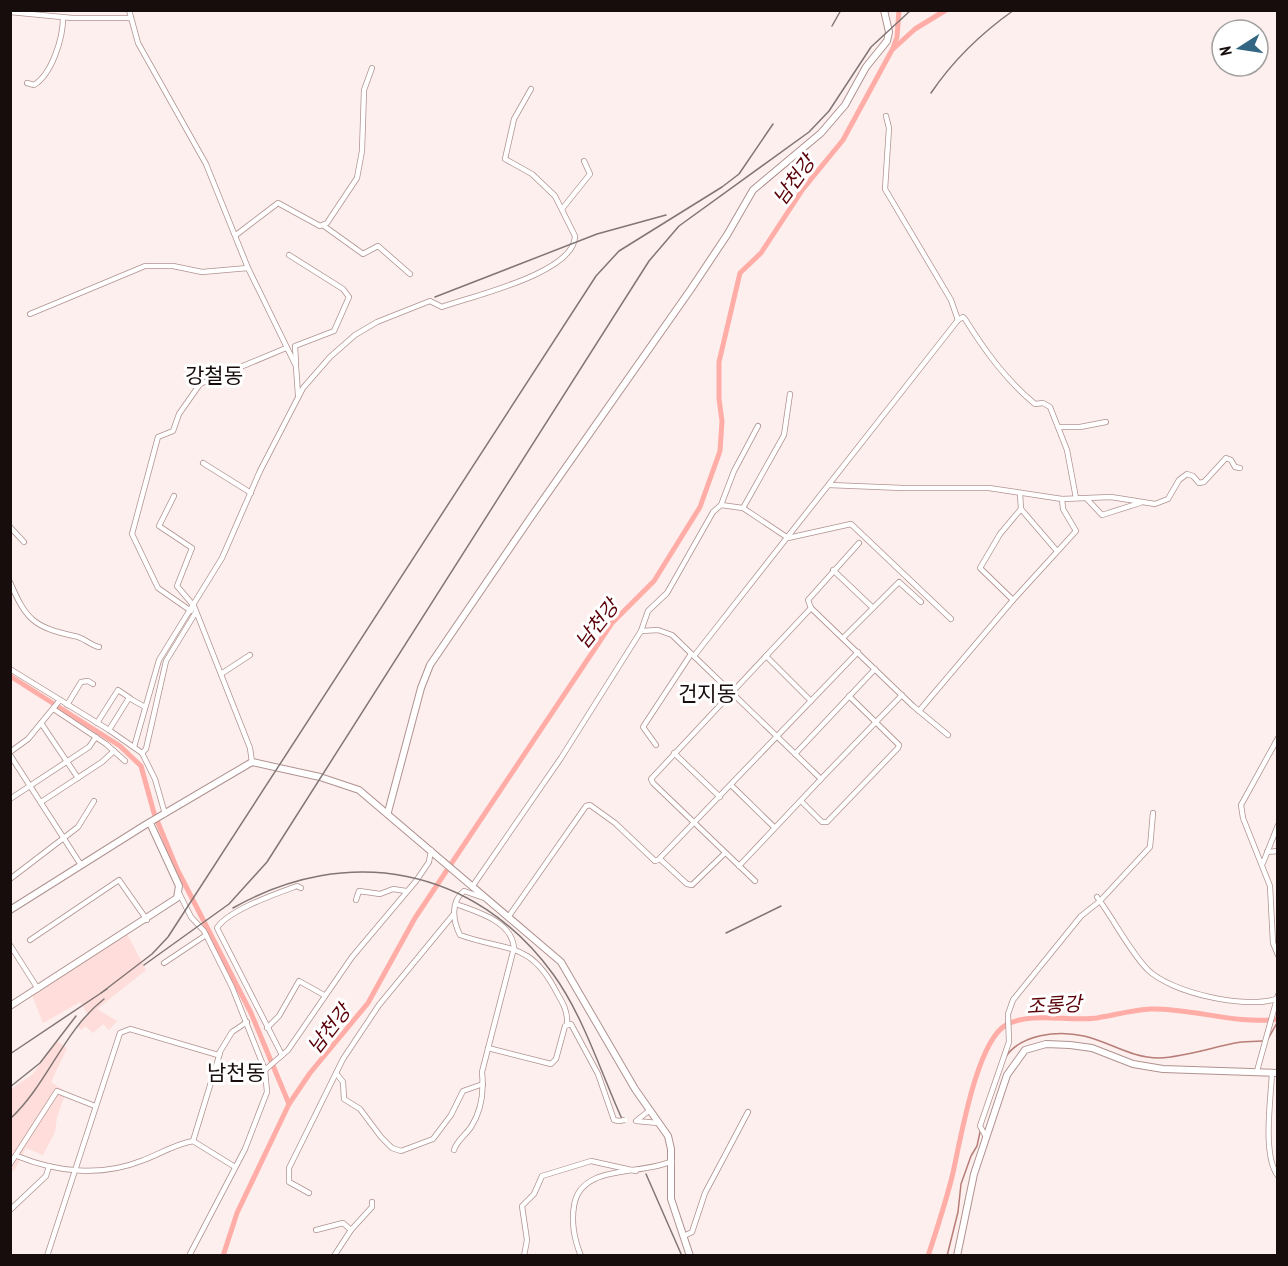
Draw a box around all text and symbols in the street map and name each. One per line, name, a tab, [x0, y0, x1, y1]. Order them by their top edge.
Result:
north arrow	[1210, 18, 1270, 78]
text: N	[1215, 45, 1236, 57]
water label: 남천강	[767, 148, 822, 210]
district label: 강철동	[185, 362, 243, 389]
water label: 남천강	[570, 592, 626, 654]
district label: 건지동	[678, 680, 736, 707]
water label: 조롱강	[1026, 990, 1085, 1019]
water label: 남천강	[302, 997, 358, 1059]
district label: 남천동	[207, 1059, 265, 1086]

